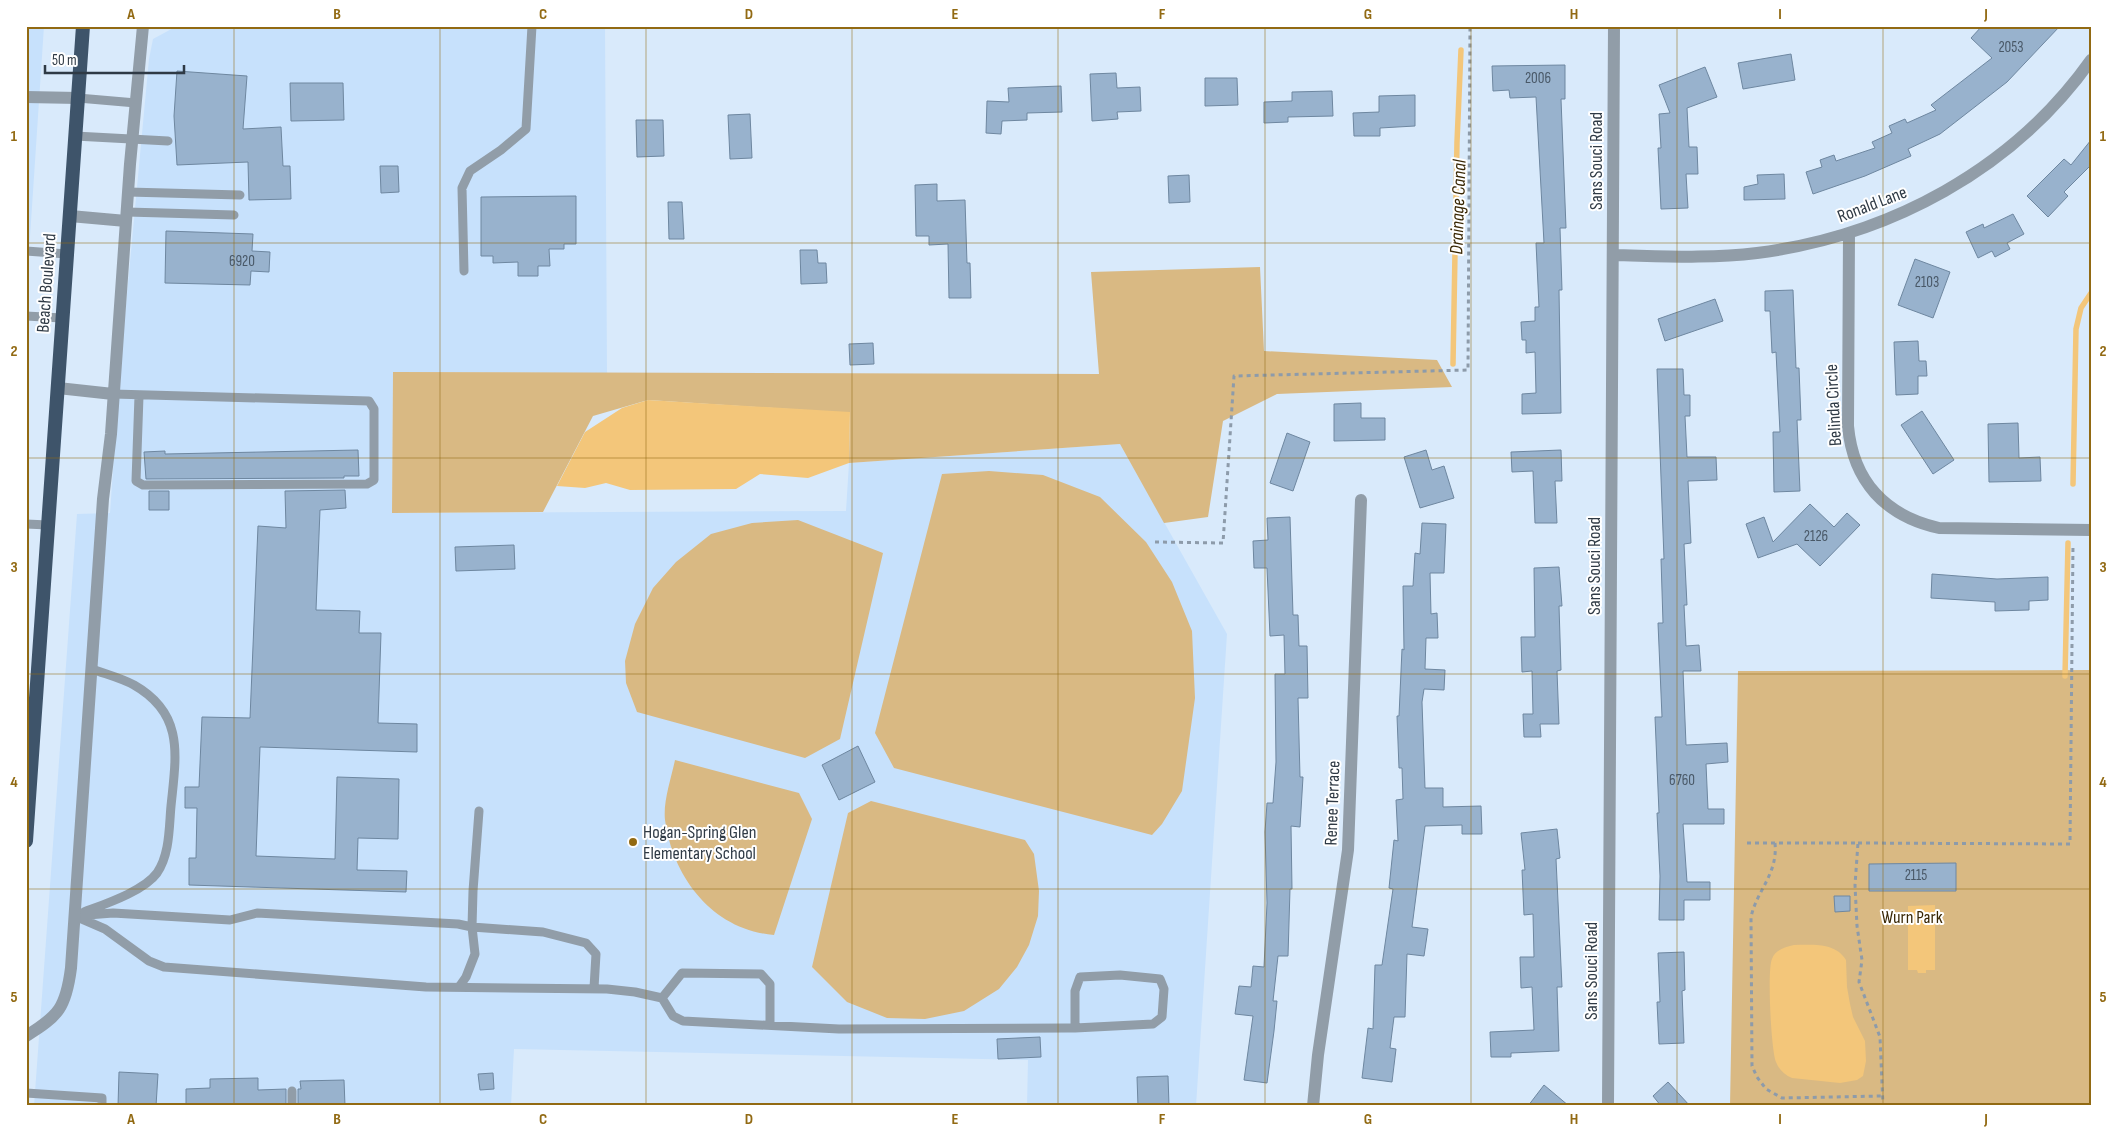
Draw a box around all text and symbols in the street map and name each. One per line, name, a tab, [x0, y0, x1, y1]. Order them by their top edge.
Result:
text: A	[126, 5, 135, 24]
text: B	[333, 5, 341, 24]
text: C	[539, 5, 547, 24]
text: D	[745, 5, 753, 24]
text: E	[952, 5, 959, 24]
text: F	[1159, 5, 1166, 24]
text: G	[1364, 5, 1372, 24]
text: H	[1570, 5, 1578, 24]
text: I	[1778, 5, 1782, 24]
text: J	[1983, 5, 1988, 24]
house number: 2053	[1998, 38, 2024, 57]
scale bar	[45, 42, 184, 74]
text: 50 m	[52, 51, 77, 70]
house number: 2006	[1525, 69, 1551, 88]
street label: Sans Souci Road	[1586, 112, 1607, 210]
text: 1	[11, 127, 18, 146]
text: 1	[2100, 127, 2107, 146]
water label: Drainage Canal	[1445, 159, 1472, 255]
street label: Ronald Lane	[1835, 182, 1910, 227]
street label: Beach Boulevard	[33, 233, 60, 333]
house number: 6920	[229, 252, 255, 271]
house number: 2103	[1915, 273, 1939, 292]
text: 2	[10, 342, 18, 361]
text: 2	[2099, 342, 2107, 361]
street label: Belinda Circle	[1821, 363, 1846, 446]
street label: Sans Souci Road	[1584, 517, 1605, 615]
house number: 2126	[1804, 527, 1828, 546]
text: 3	[10, 558, 18, 577]
text: 3	[2099, 558, 2107, 577]
street label: Renee Terrace	[1321, 760, 1344, 846]
house number: 6760	[1669, 771, 1695, 790]
text: 4	[10, 773, 18, 792]
text: 4	[2099, 773, 2107, 792]
place label: Hogan-Spring Glen Elementary School	[643, 822, 756, 864]
marker: Hogan-Spring Glen Elementary School	[627, 836, 639, 848]
house number: 2115	[1905, 866, 1927, 885]
park label: Wurn Park	[1881, 907, 1943, 928]
street label: Sans Souci Road	[1581, 922, 1602, 1020]
text: 5	[10, 988, 18, 1007]
text: 5	[2099, 988, 2107, 1007]
text: A	[126, 1110, 135, 1129]
text: B	[333, 1110, 341, 1129]
text: C	[539, 1110, 547, 1129]
text: D	[745, 1110, 753, 1129]
text: E	[952, 1110, 959, 1129]
text: F	[1159, 1110, 1166, 1129]
text: G	[1364, 1110, 1372, 1129]
text: H	[1570, 1110, 1578, 1129]
text: I	[1778, 1110, 1782, 1129]
text: J	[1983, 1110, 1988, 1129]

